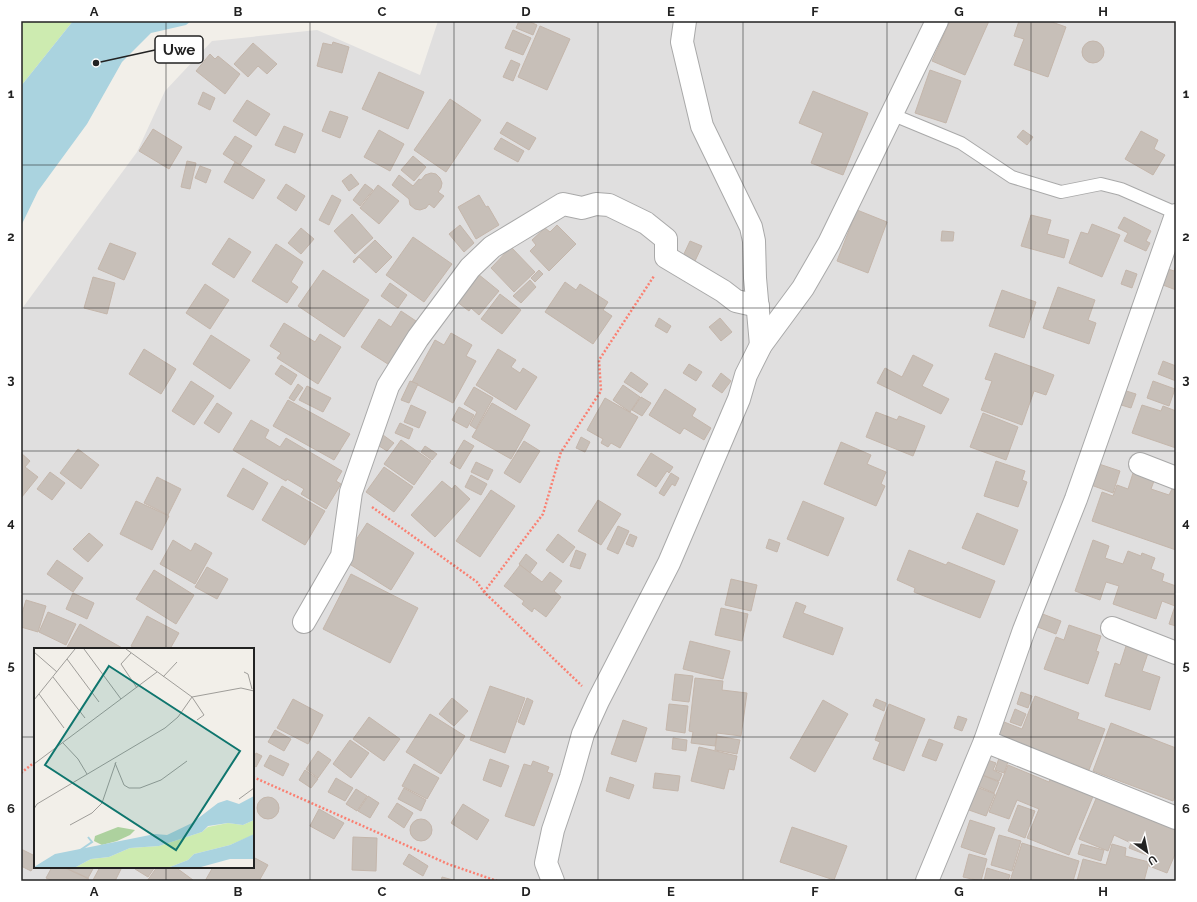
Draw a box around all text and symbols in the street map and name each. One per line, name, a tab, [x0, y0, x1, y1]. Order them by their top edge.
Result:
text: A	[90, 4, 99, 19]
text: B	[234, 4, 243, 19]
text: C	[378, 4, 387, 19]
text: D	[521, 4, 531, 19]
text: E	[667, 4, 675, 19]
text: F	[811, 4, 819, 19]
text: G	[954, 4, 964, 19]
text: H	[1098, 4, 1108, 19]
callout: Uwe	[155, 36, 203, 63]
text: Uwe	[163, 41, 195, 59]
text: 1	[8, 86, 15, 101]
text: 1	[1183, 86, 1190, 101]
text: 2	[7, 229, 15, 244]
text: 2	[1182, 229, 1190, 244]
text: 3	[7, 372, 15, 387]
text: 3	[1182, 372, 1190, 387]
text: 4	[7, 515, 15, 530]
text: 4	[1182, 515, 1190, 530]
inset map	[34, 648, 254, 868]
text: 5	[7, 658, 15, 673]
text: 5	[1182, 658, 1190, 673]
text: 6	[7, 801, 15, 816]
text: 6	[1182, 801, 1190, 816]
north arrow	[1127, 832, 1167, 872]
text: U	[1145, 852, 1159, 868]
text: A	[90, 884, 99, 899]
text: B	[234, 884, 243, 899]
text: C	[378, 884, 387, 899]
text: D	[521, 884, 531, 899]
text: E	[667, 884, 675, 899]
text: F	[811, 884, 819, 899]
text: G	[954, 884, 964, 899]
text: H	[1098, 884, 1108, 899]

